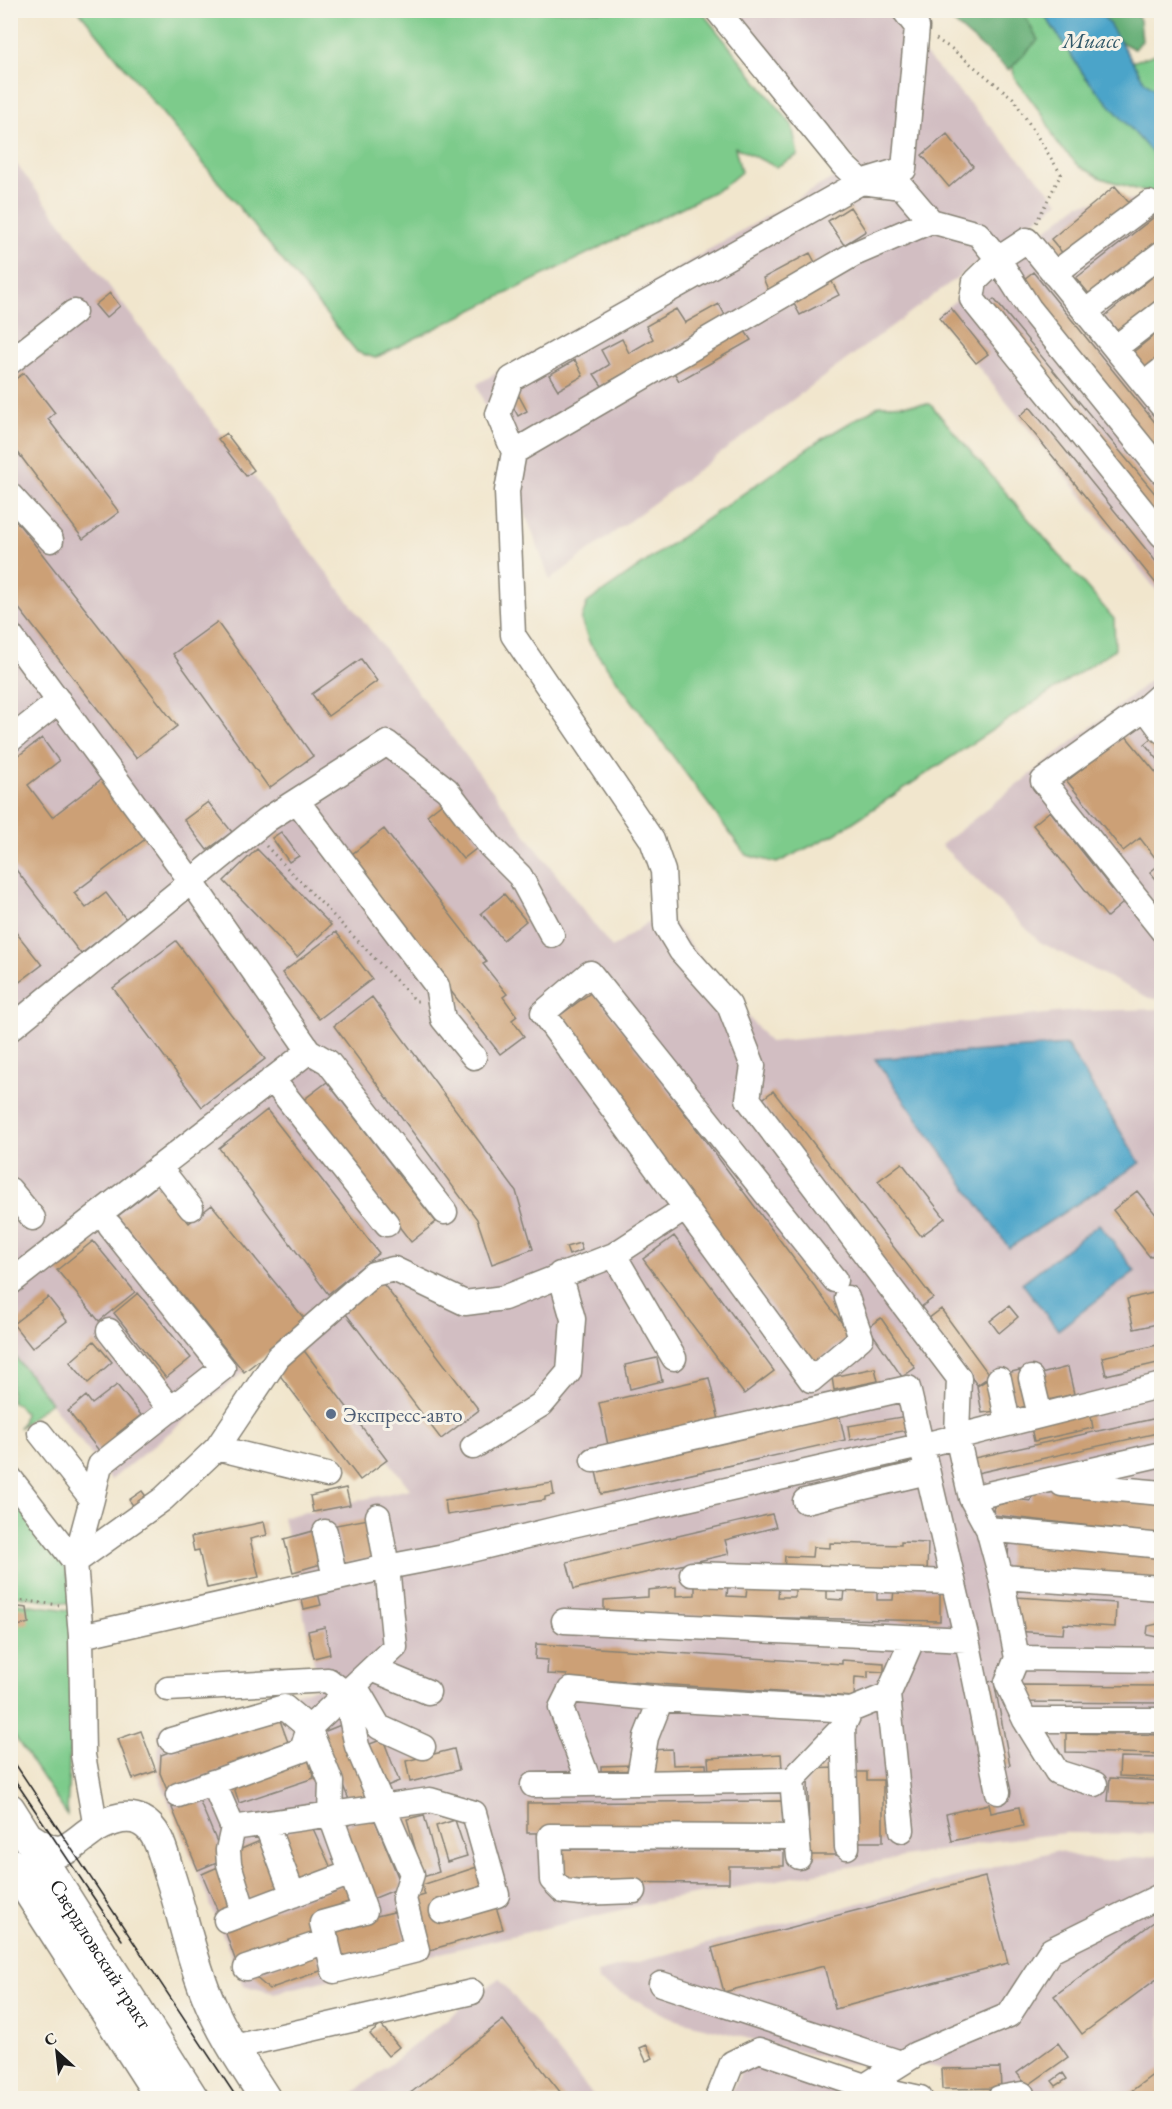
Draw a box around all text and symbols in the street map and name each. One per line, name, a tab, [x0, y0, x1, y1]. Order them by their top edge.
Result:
water label: Миасс	[1060, 26, 1121, 55]
place label: Экспресс-авто	[343, 1401, 463, 1428]
marker: Экспресс-авто	[324, 1407, 338, 1421]
street label: Свердловский тракт	[44, 1873, 159, 2034]
north arrow	[27, 2022, 87, 2082]
text: С	[41, 2027, 60, 2051]

